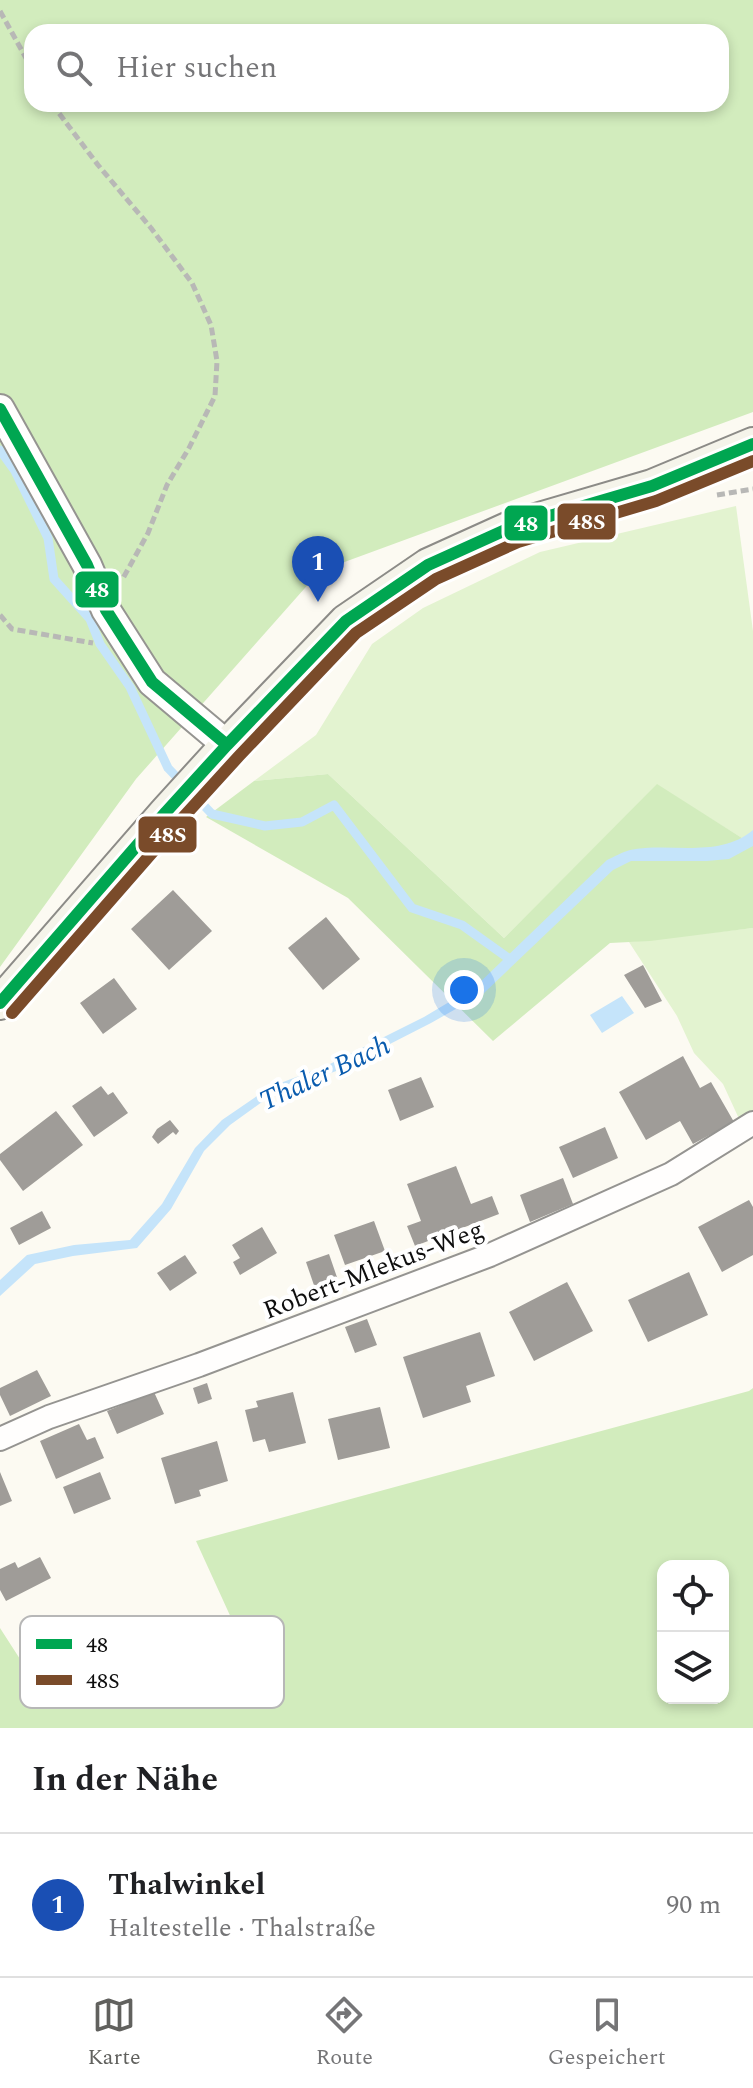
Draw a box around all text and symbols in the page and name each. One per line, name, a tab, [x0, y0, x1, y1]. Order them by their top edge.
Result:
search box	[24, 24, 729, 112]
text: Hier suchen	[116, 45, 277, 91]
icon: search	[52, 46, 96, 90]
line badge: 48S	[556, 502, 617, 541]
line badge: 48	[503, 504, 549, 542]
text: 48S	[568, 506, 606, 539]
text: 48	[514, 508, 538, 541]
pin: 1	[292, 536, 344, 602]
line badge: 48	[74, 570, 120, 609]
text: 48	[85, 574, 109, 607]
line badge: 48S	[137, 815, 198, 854]
text: 48S	[149, 819, 187, 852]
your location	[444, 970, 484, 1010]
water label: Thaler Bach	[252, 1024, 397, 1122]
street label: Robert-Mlekus-Weg	[257, 1209, 489, 1330]
map controls	[657, 1560, 729, 1704]
button: locate	[657, 1560, 729, 1632]
legend	[20, 1616, 284, 1708]
text: 48	[86, 1629, 108, 1662]
button: layers	[657, 1632, 729, 1704]
text: 48S	[86, 1665, 120, 1698]
text: In der Nähe	[32, 1754, 218, 1806]
text: Thalwinkel	[108, 1862, 265, 1908]
text: 1	[51, 1885, 65, 1925]
text: 90 m	[666, 1885, 721, 1925]
text: Haltestelle · Thalstraße	[108, 1908, 376, 1948]
tab: Karte	[87, 1993, 141, 2074]
tab: Route	[316, 1993, 373, 2074]
tab: Gespeichert	[548, 1993, 666, 2074]

